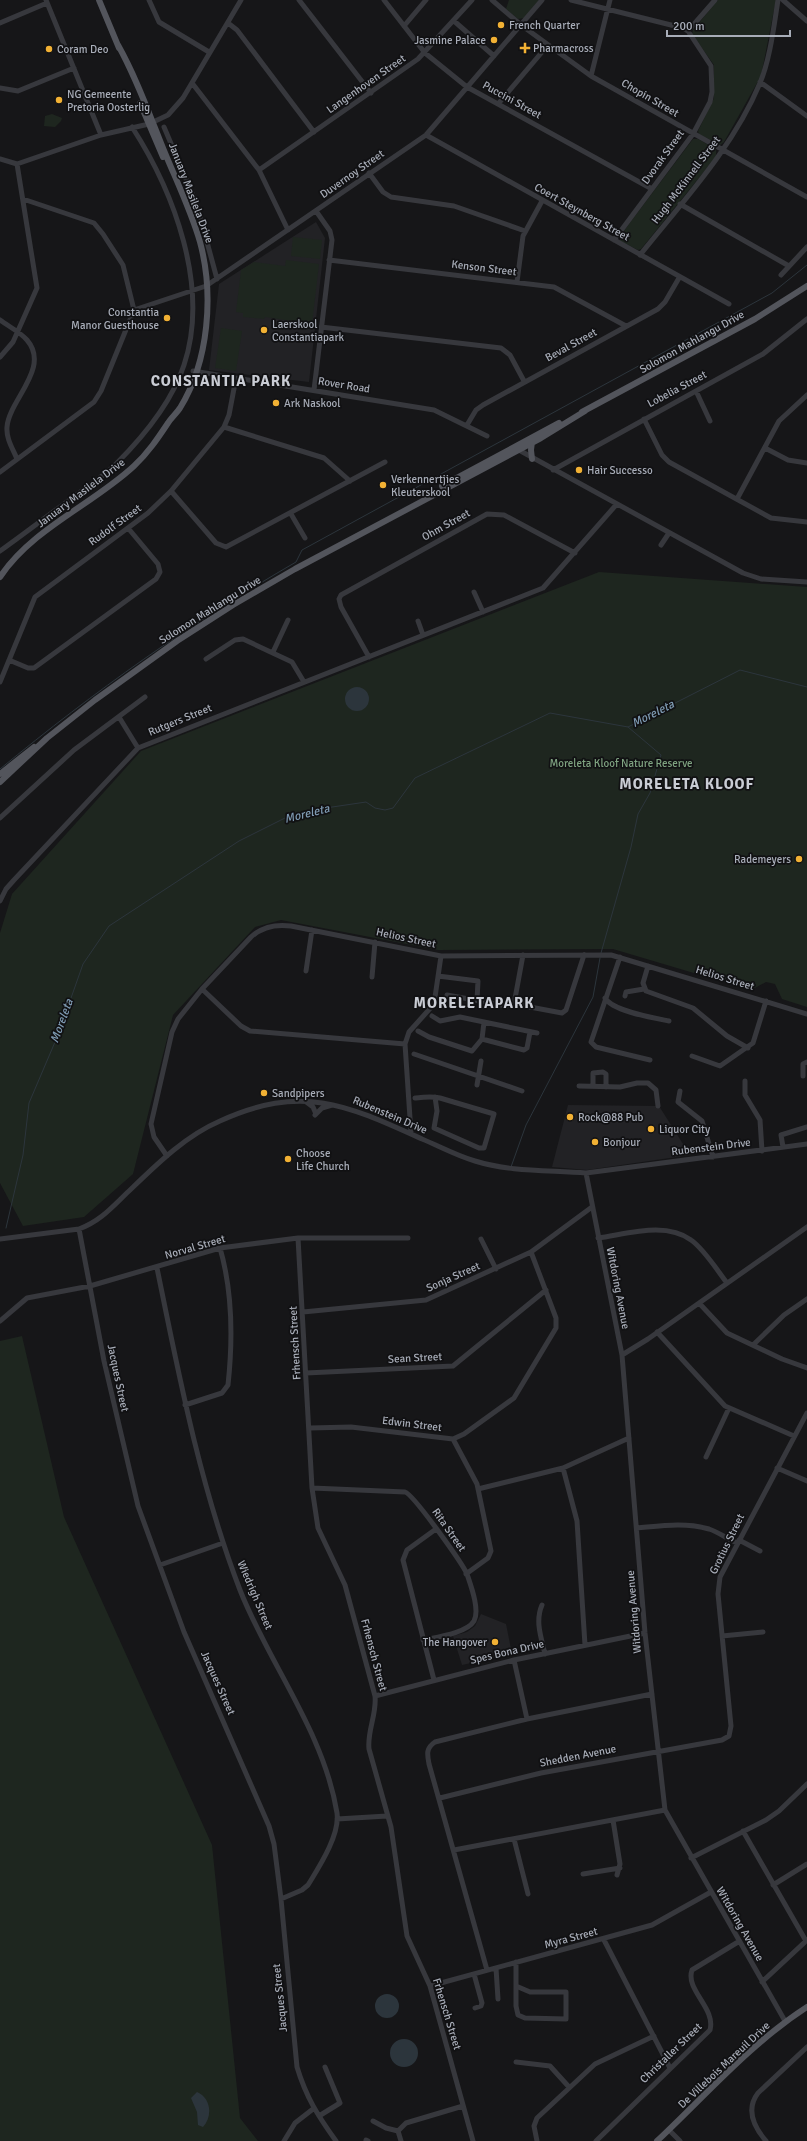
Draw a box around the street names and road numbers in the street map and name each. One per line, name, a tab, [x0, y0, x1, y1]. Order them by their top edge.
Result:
street label: Langenhoven Street	[324, 52, 408, 116]
street label: Chopin Street	[619, 76, 681, 120]
street label: Puccini Street	[480, 78, 544, 122]
street label: Dvorak Street	[639, 127, 687, 187]
street label: Hugh McKinnell Street	[649, 134, 723, 226]
street label: January Masilela Drive	[166, 141, 216, 245]
street label: Duvernoy Street	[317, 147, 387, 201]
street label: Coert Steynberg Street	[532, 180, 632, 244]
street label: Kenson Street	[451, 258, 517, 278]
street label: Solomon Mahlangu Drive	[637, 308, 747, 376]
street label: Beval Street	[543, 325, 599, 364]
street label: Lobelia Street	[645, 368, 709, 410]
street label: Rover Road	[317, 374, 371, 396]
street label: January Masilela Drive	[35, 456, 127, 530]
street label: Rudolf Street	[86, 501, 144, 548]
street label: Ohm Street	[420, 506, 472, 544]
street label: Solomon Mahlangu Drive	[157, 573, 263, 647]
street label: Rutgers Street	[146, 701, 214, 739]
street label: Helios Street	[375, 925, 437, 951]
street label: Helios Street	[694, 963, 756, 993]
street label: Rubenstein Drive	[351, 1093, 429, 1137]
street label: Rubenstein Drive	[671, 1136, 751, 1158]
street label: Norval Street	[163, 1232, 227, 1262]
street label: Witdoring Avenue	[604, 1246, 632, 1330]
street label: Sonja Street	[424, 1259, 482, 1295]
street label: Frhensch Street	[287, 1306, 303, 1380]
street label: Jacques Street	[105, 1343, 132, 1413]
street label: Sean Street	[388, 1350, 443, 1366]
street label: Edwin Street	[381, 1414, 443, 1434]
street label: Rita Street	[429, 1506, 469, 1554]
street label: Grotius Street	[707, 1512, 747, 1576]
street label: Wiedrigh Street	[235, 1559, 275, 1632]
street label: Witdoring Avenue	[624, 1570, 644, 1654]
street label: Frhensch Street	[358, 1618, 390, 1693]
street label: Spes Bona Drive	[469, 1637, 545, 1667]
street label: Jacques Street	[198, 1649, 238, 1717]
street label: Shedden Avenue	[539, 1742, 617, 1770]
street label: Witdoring Avenue	[713, 1885, 767, 1963]
street label: Myra Street	[543, 1925, 599, 1951]
street label: Jacques Street	[270, 1963, 290, 2033]
street label: Frhensch Street	[430, 1977, 464, 2051]
street label: De Villebois Mareuil Drive	[675, 2019, 773, 2111]
street label: Christaller Street	[637, 2020, 705, 2086]

